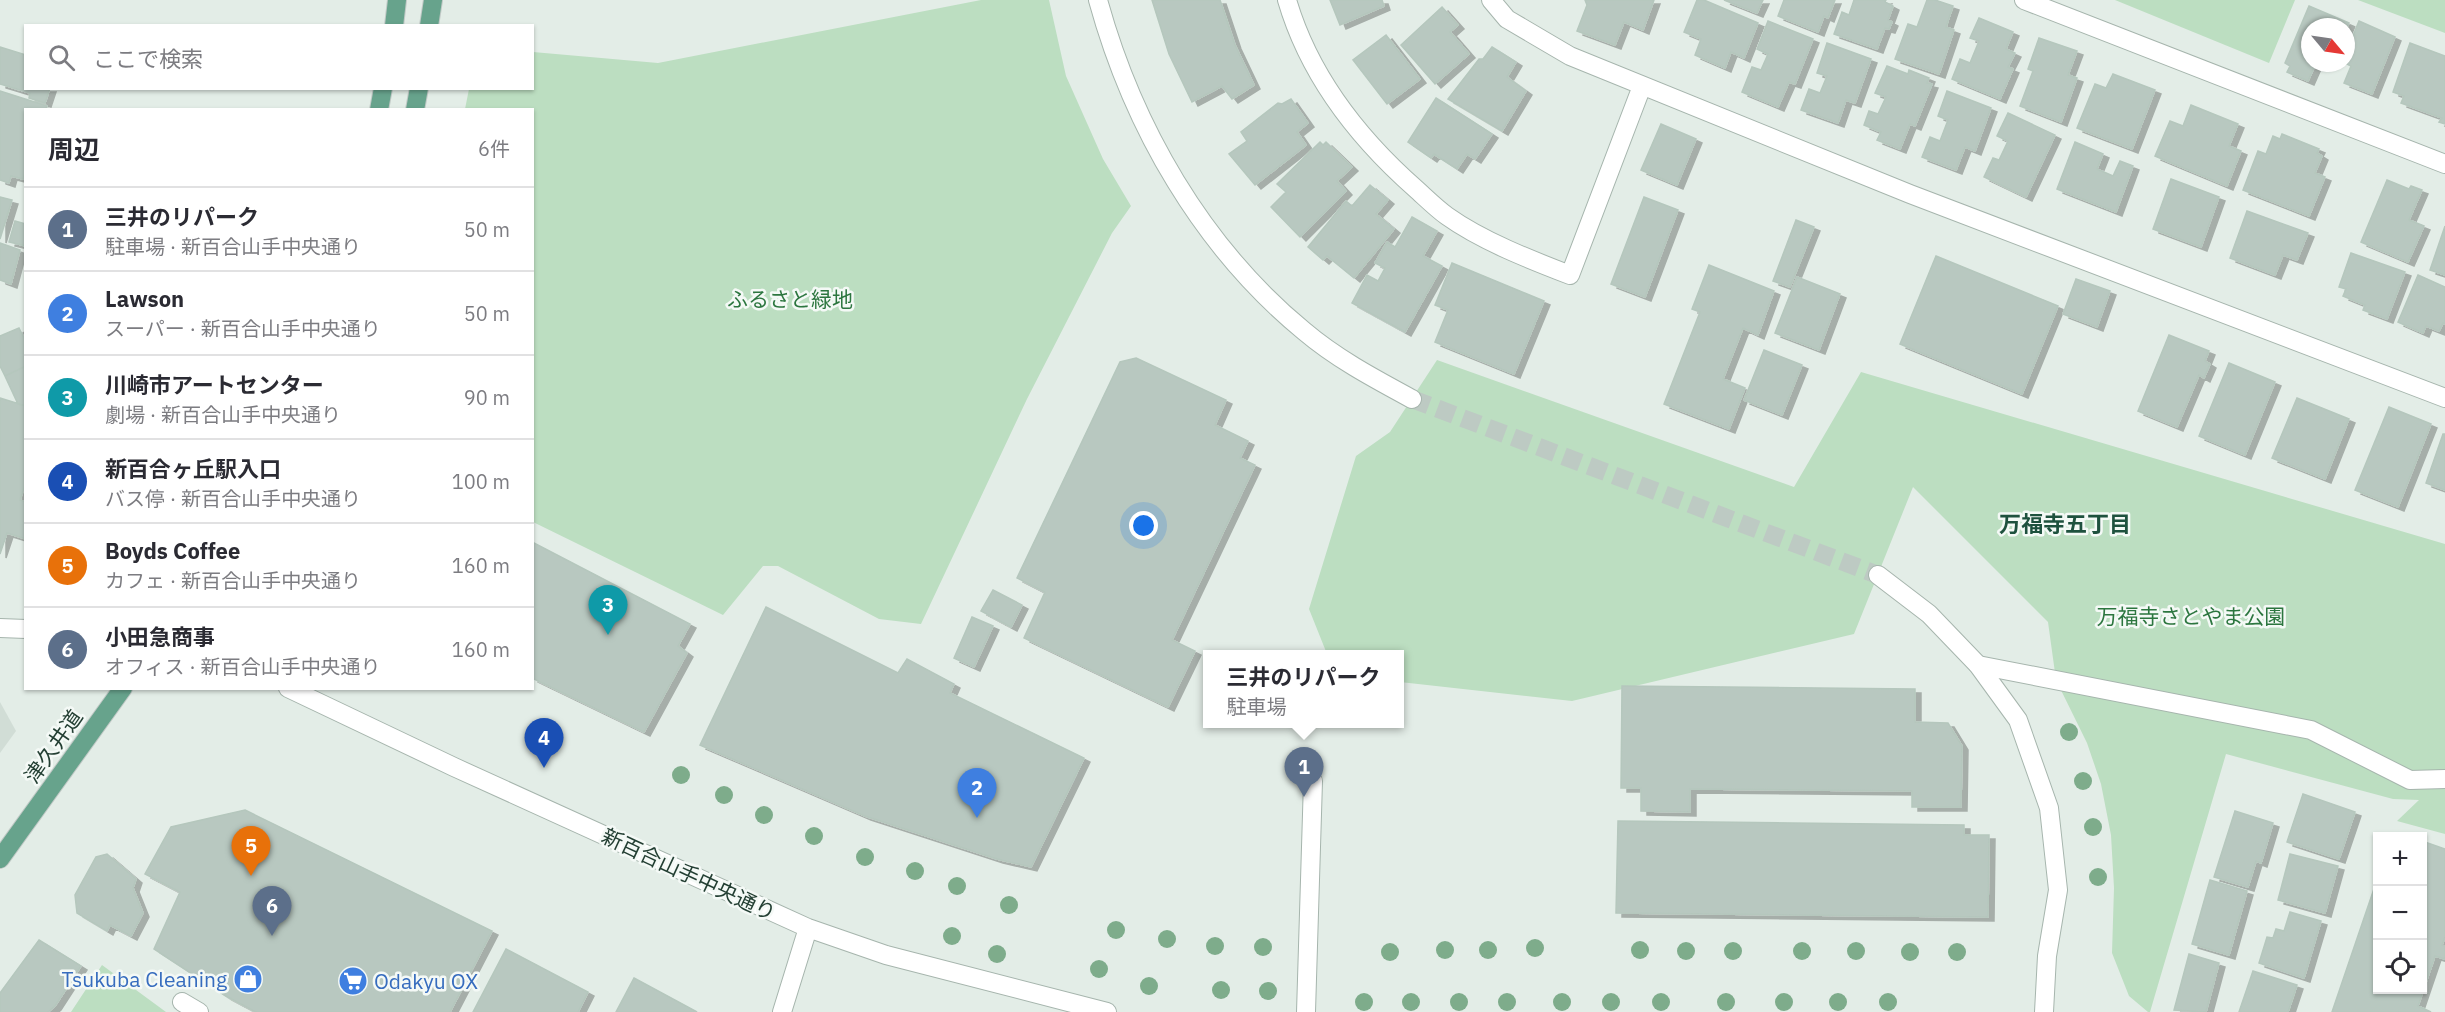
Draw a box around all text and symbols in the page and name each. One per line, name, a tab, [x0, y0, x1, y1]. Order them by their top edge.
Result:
north arrow	[2301, 18, 2355, 72]
search box	[24, 24, 534, 90]
icon: search	[45, 41, 78, 74]
text: ここで検索	[93, 44, 203, 73]
text: 周辺	[48, 132, 100, 166]
text: 6件	[478, 135, 510, 162]
text: 三井のリパーク	[105, 202, 259, 231]
text: 1	[62, 216, 74, 243]
text: 50 m	[464, 216, 510, 243]
text: 駐車場 · 新百合山手中央通り	[105, 233, 361, 260]
text: Lawson	[105, 284, 184, 313]
park label: ふるさと緑地	[727, 285, 853, 313]
text: 2	[62, 300, 74, 327]
text: 50 m	[464, 300, 510, 327]
text: スーパー · 新百合山手中央通り	[105, 315, 381, 342]
text: 川崎市アートセンター	[105, 370, 324, 399]
text: 3	[62, 384, 74, 411]
text: 90 m	[464, 384, 510, 411]
text: 劇場 · 新百合山手中央通り	[105, 401, 341, 428]
text: 新百合ヶ丘駅入口	[105, 454, 281, 483]
text: 4	[62, 468, 74, 495]
text: 100 m	[452, 468, 510, 495]
text: バス停 · 新百合山手中央通り	[105, 485, 361, 512]
district label: 万福寺五丁目	[1999, 509, 2131, 538]
your location	[1129, 511, 1158, 540]
text: Boyds Coffee	[105, 536, 240, 565]
text: 5	[62, 552, 74, 579]
text: 160 m	[452, 552, 510, 579]
text: カフェ · 新百合山手中央通り	[105, 567, 361, 594]
pin: 3	[588, 586, 628, 635]
park label: 万福寺さとやま公園	[2097, 602, 2286, 630]
text: 小田急商事	[105, 622, 215, 651]
text: 6	[62, 636, 74, 663]
text: 160 m	[452, 636, 510, 663]
popup	[1203, 650, 1404, 728]
text: オフィス · 新百合山手中央通り	[105, 653, 381, 680]
text: 三井のリパーク	[1226, 662, 1381, 691]
text: 駐車場	[1226, 693, 1286, 720]
street label: 津久井道	[17, 704, 89, 788]
pin: 4	[524, 718, 564, 768]
pin: 1	[1284, 748, 1324, 797]
pin: 2	[958, 768, 996, 818]
street label: 新百合山手中央通り	[597, 821, 781, 927]
pin: 5	[232, 826, 270, 876]
map controls	[2373, 832, 2427, 994]
button: +	[2373, 832, 2427, 886]
pin: 6	[252, 886, 292, 936]
button: −	[2373, 886, 2427, 940]
button: locate	[2373, 940, 2427, 994]
shop icon: Tsukuba Cleaning	[232, 963, 264, 995]
place label: Tsukuba Cleaning	[61, 965, 227, 993]
supermarket icon: Odakyu OX	[337, 965, 369, 997]
place label: Odakyu OX	[374, 967, 478, 995]

